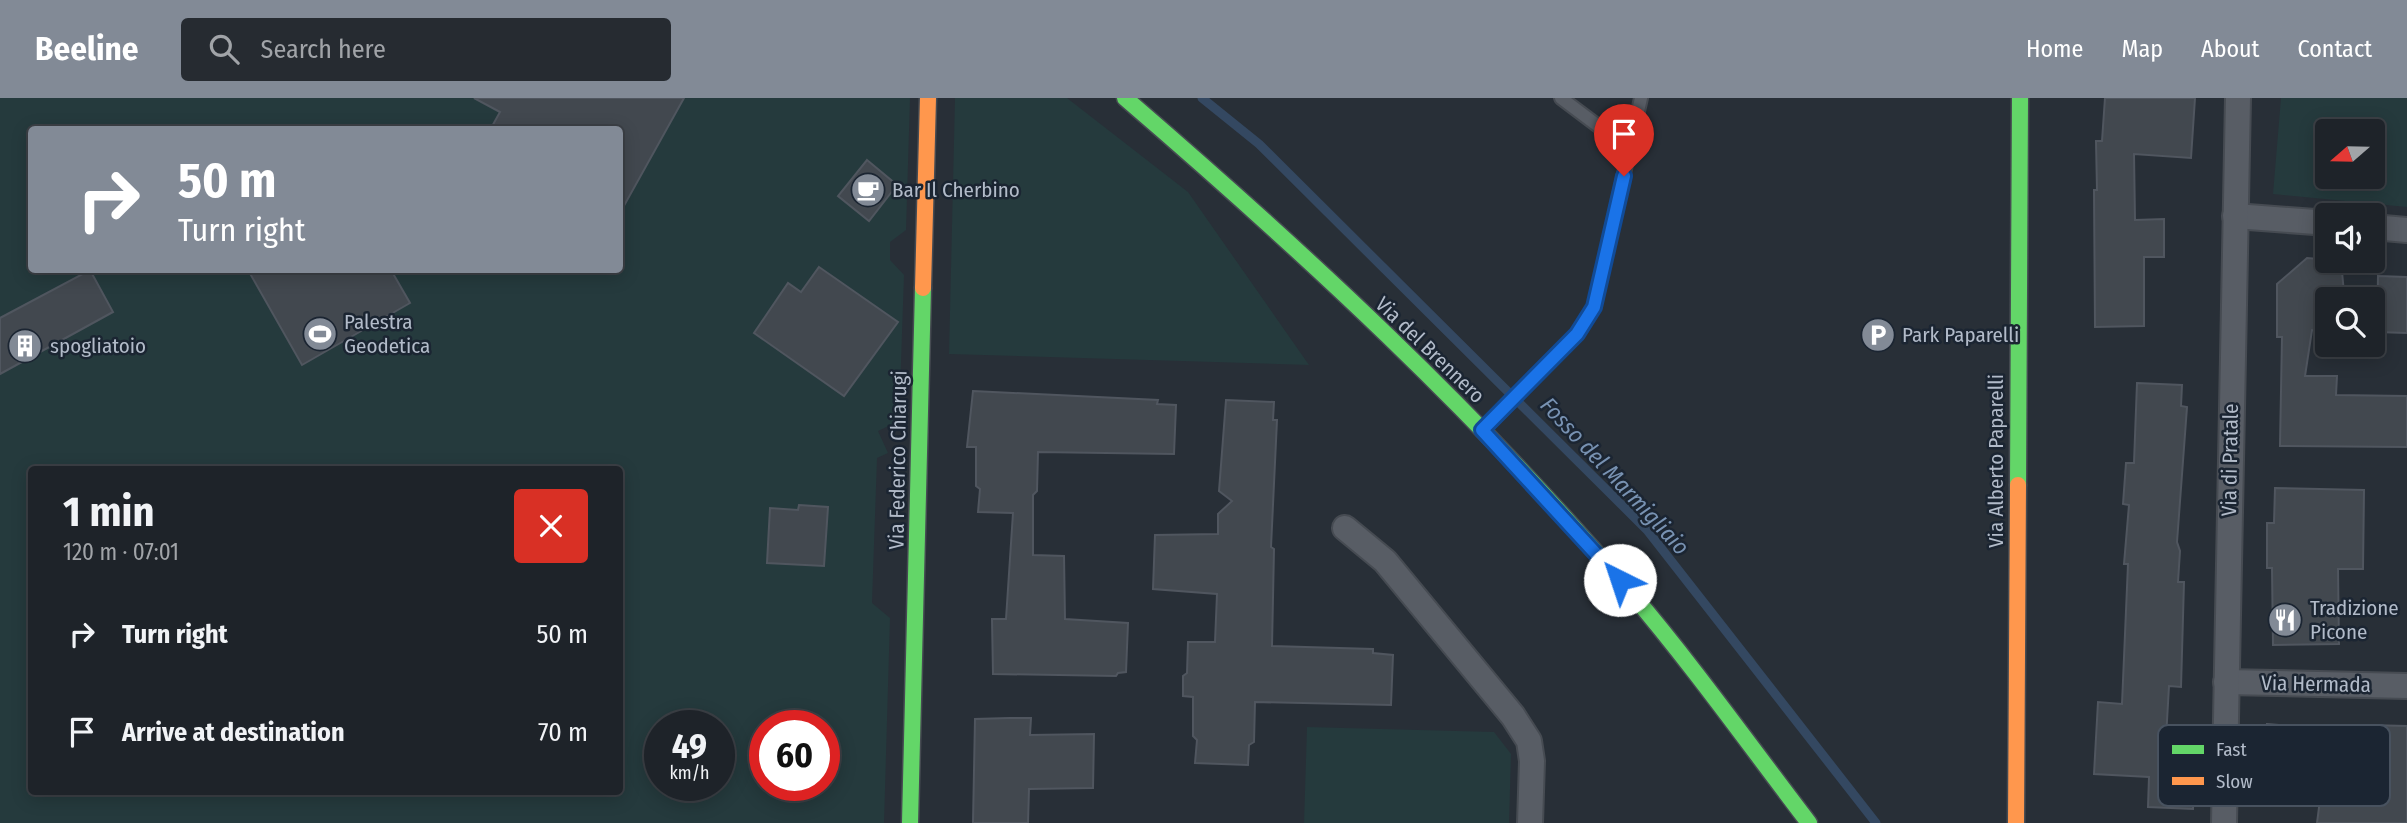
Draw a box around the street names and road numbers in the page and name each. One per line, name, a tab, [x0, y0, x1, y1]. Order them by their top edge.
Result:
street label: Via del Brennero	[1370, 291, 1490, 409]
street label: Via Federico Chiarugi	[883, 370, 913, 550]
street label: Via Alberto Paparelli	[1983, 374, 2009, 548]
street label: Via di Pratale	[2216, 403, 2244, 517]
street label: Via Hermada	[2261, 670, 2371, 698]

